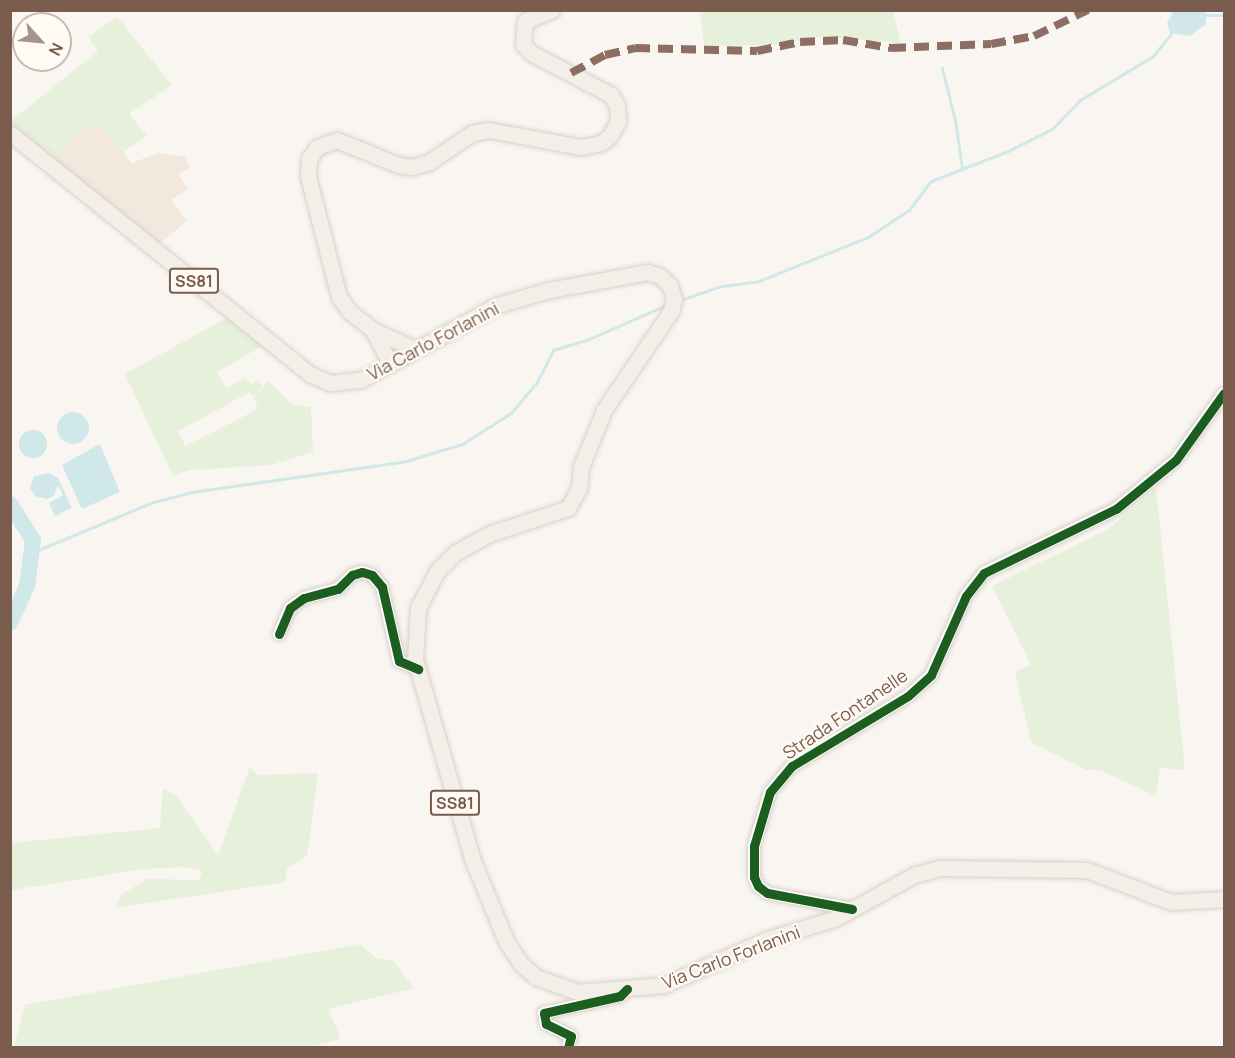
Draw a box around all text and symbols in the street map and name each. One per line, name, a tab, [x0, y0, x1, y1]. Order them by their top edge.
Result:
north arrow	[12, 12, 72, 72]
text: N	[44, 39, 69, 59]
road number: SS81	[168, 268, 220, 294]
street label: Via Carlo Forlanini	[363, 297, 503, 385]
street label: Strada Fontanelle	[778, 664, 912, 764]
road number: SS81	[430, 790, 480, 816]
street label: Via Carlo Forlanini	[659, 921, 803, 993]

